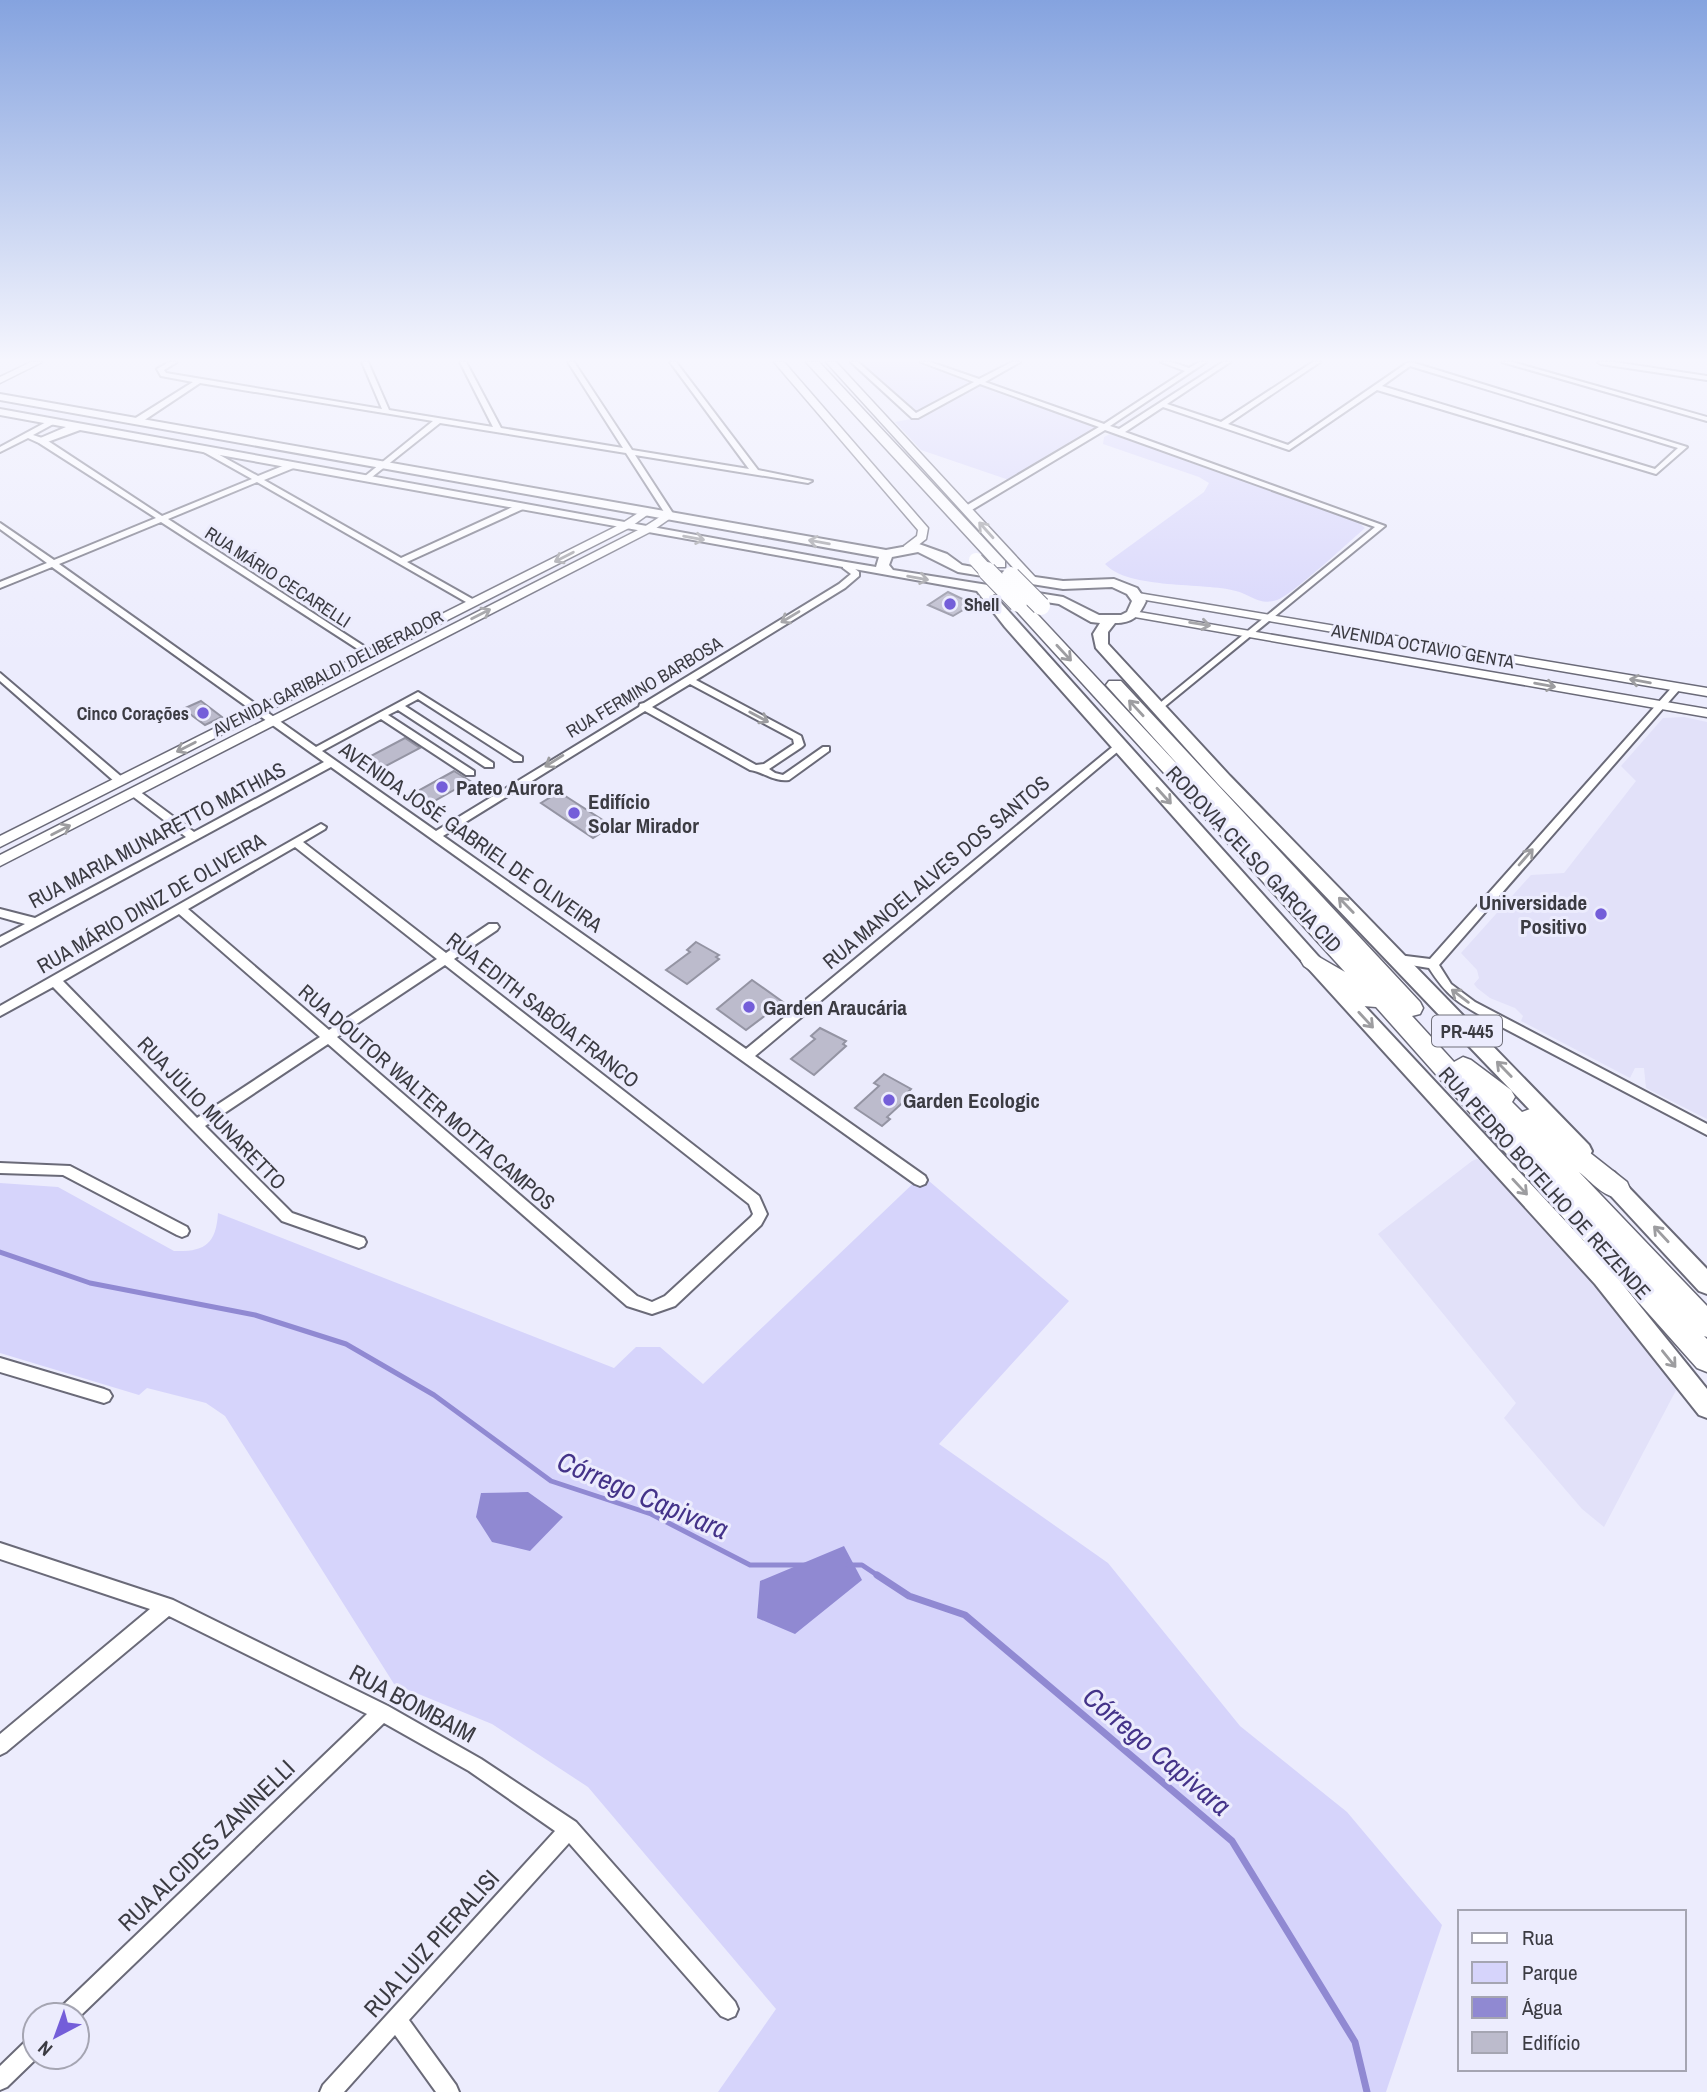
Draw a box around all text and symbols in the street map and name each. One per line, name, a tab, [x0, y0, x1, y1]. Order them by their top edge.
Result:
street label: RUA MÁRIO CECARELLI	[200, 521, 356, 633]
one-way arrow	[978, 521, 994, 539]
one-way arrow	[682, 532, 705, 545]
one-way arrow	[808, 535, 831, 548]
one-way arrow	[554, 550, 575, 564]
one-way arrow	[906, 572, 929, 585]
place label: Shell	[964, 592, 999, 617]
marker: Shell	[942, 596, 958, 612]
street label: AVENIDA GARIBALDI DELIBERADOR	[208, 604, 448, 743]
one-way arrow	[470, 607, 491, 621]
one-way arrow	[780, 610, 800, 624]
street label: AVENIDA OCTAVIO GENTA	[1329, 617, 1516, 674]
one-way arrow	[1188, 618, 1211, 631]
street label: RUA FERMINO BARBOSA	[561, 630, 727, 744]
one-way arrow	[1056, 644, 1072, 662]
one-way arrow	[1629, 674, 1652, 687]
one-way arrow	[1533, 679, 1556, 692]
one-way arrow	[1128, 699, 1144, 717]
place label: Cinco Corações	[77, 701, 189, 726]
marker: Cinco Corações	[195, 705, 211, 721]
one-way arrow	[749, 710, 769, 724]
street label: AVENIDA JOSÉ GABRIEL DE OLIVEIRA	[333, 734, 609, 939]
one-way arrow	[176, 740, 197, 754]
street label: RUA MARIA MUNARETTO MATHIAS	[23, 755, 291, 915]
one-way arrow	[544, 755, 564, 769]
street label: RODOVIA CELSO GARCIA CID	[1160, 759, 1348, 959]
street label: RUA MANOEL ALVES DOS SANTOS	[816, 768, 1056, 976]
place label: Pateo Aurora	[456, 773, 564, 802]
marker: Pateo Aurora	[434, 779, 450, 795]
place label: Edifício Solar Mirador	[588, 787, 699, 840]
one-way arrow	[1156, 787, 1172, 805]
marker: Edifício Solar Mirador	[566, 805, 582, 821]
one-way arrow	[50, 823, 71, 837]
street label: RUA MÁRIO DINIZ DE OLIVEIRA	[31, 825, 271, 980]
one-way arrow	[1518, 849, 1534, 867]
place label: Universidade Positivo	[1479, 888, 1587, 941]
one-way arrow	[1338, 897, 1355, 914]
marker: Universidade Positivo	[1593, 906, 1609, 922]
street label: RUA EDITH SABÓIA FRANCO	[441, 926, 645, 1094]
street label: RUA DOUTOR WALTER MOTTA CAMPOS	[292, 977, 562, 1217]
one-way arrow	[1451, 989, 1469, 1004]
place label: Garden Araucária	[763, 993, 907, 1022]
marker: Garden Araucária	[741, 999, 757, 1015]
one-way arrow	[1358, 1011, 1375, 1028]
road number: PR-445	[1432, 1015, 1502, 1046]
street label: RUA JÚLIO MUNARETTO	[131, 1030, 293, 1196]
street label: RUA PEDRO BOTELHO DE REZENDE	[1432, 1060, 1658, 1306]
one-way arrow	[1495, 1061, 1512, 1078]
place label: Garden Ecologic	[903, 1086, 1040, 1115]
marker: Garden Ecologic	[881, 1092, 897, 1108]
one-way arrow	[1512, 1178, 1529, 1195]
one-way arrow	[1653, 1225, 1669, 1243]
one-way arrow	[1661, 1350, 1676, 1368]
water label: Córrego Capivara	[552, 1442, 734, 1548]
street label: RUA BOMBAIM	[344, 1656, 482, 1750]
water label: Córrego Capivara	[1075, 1678, 1239, 1824]
street label: RUA ALCIDES ZANINELLI	[111, 1752, 301, 1938]
street label: RUA LUIZ PIERALISI	[356, 1862, 506, 2024]
legend	[1458, 1910, 1686, 2071]
text: Rua	[1522, 1923, 1554, 1952]
text: Parque	[1522, 1958, 1578, 1987]
text: Água	[1521, 1993, 1563, 2022]
north arrow	[21, 2001, 91, 2071]
text: Edifício	[1522, 2028, 1580, 2057]
text: N	[32, 2035, 58, 2062]

